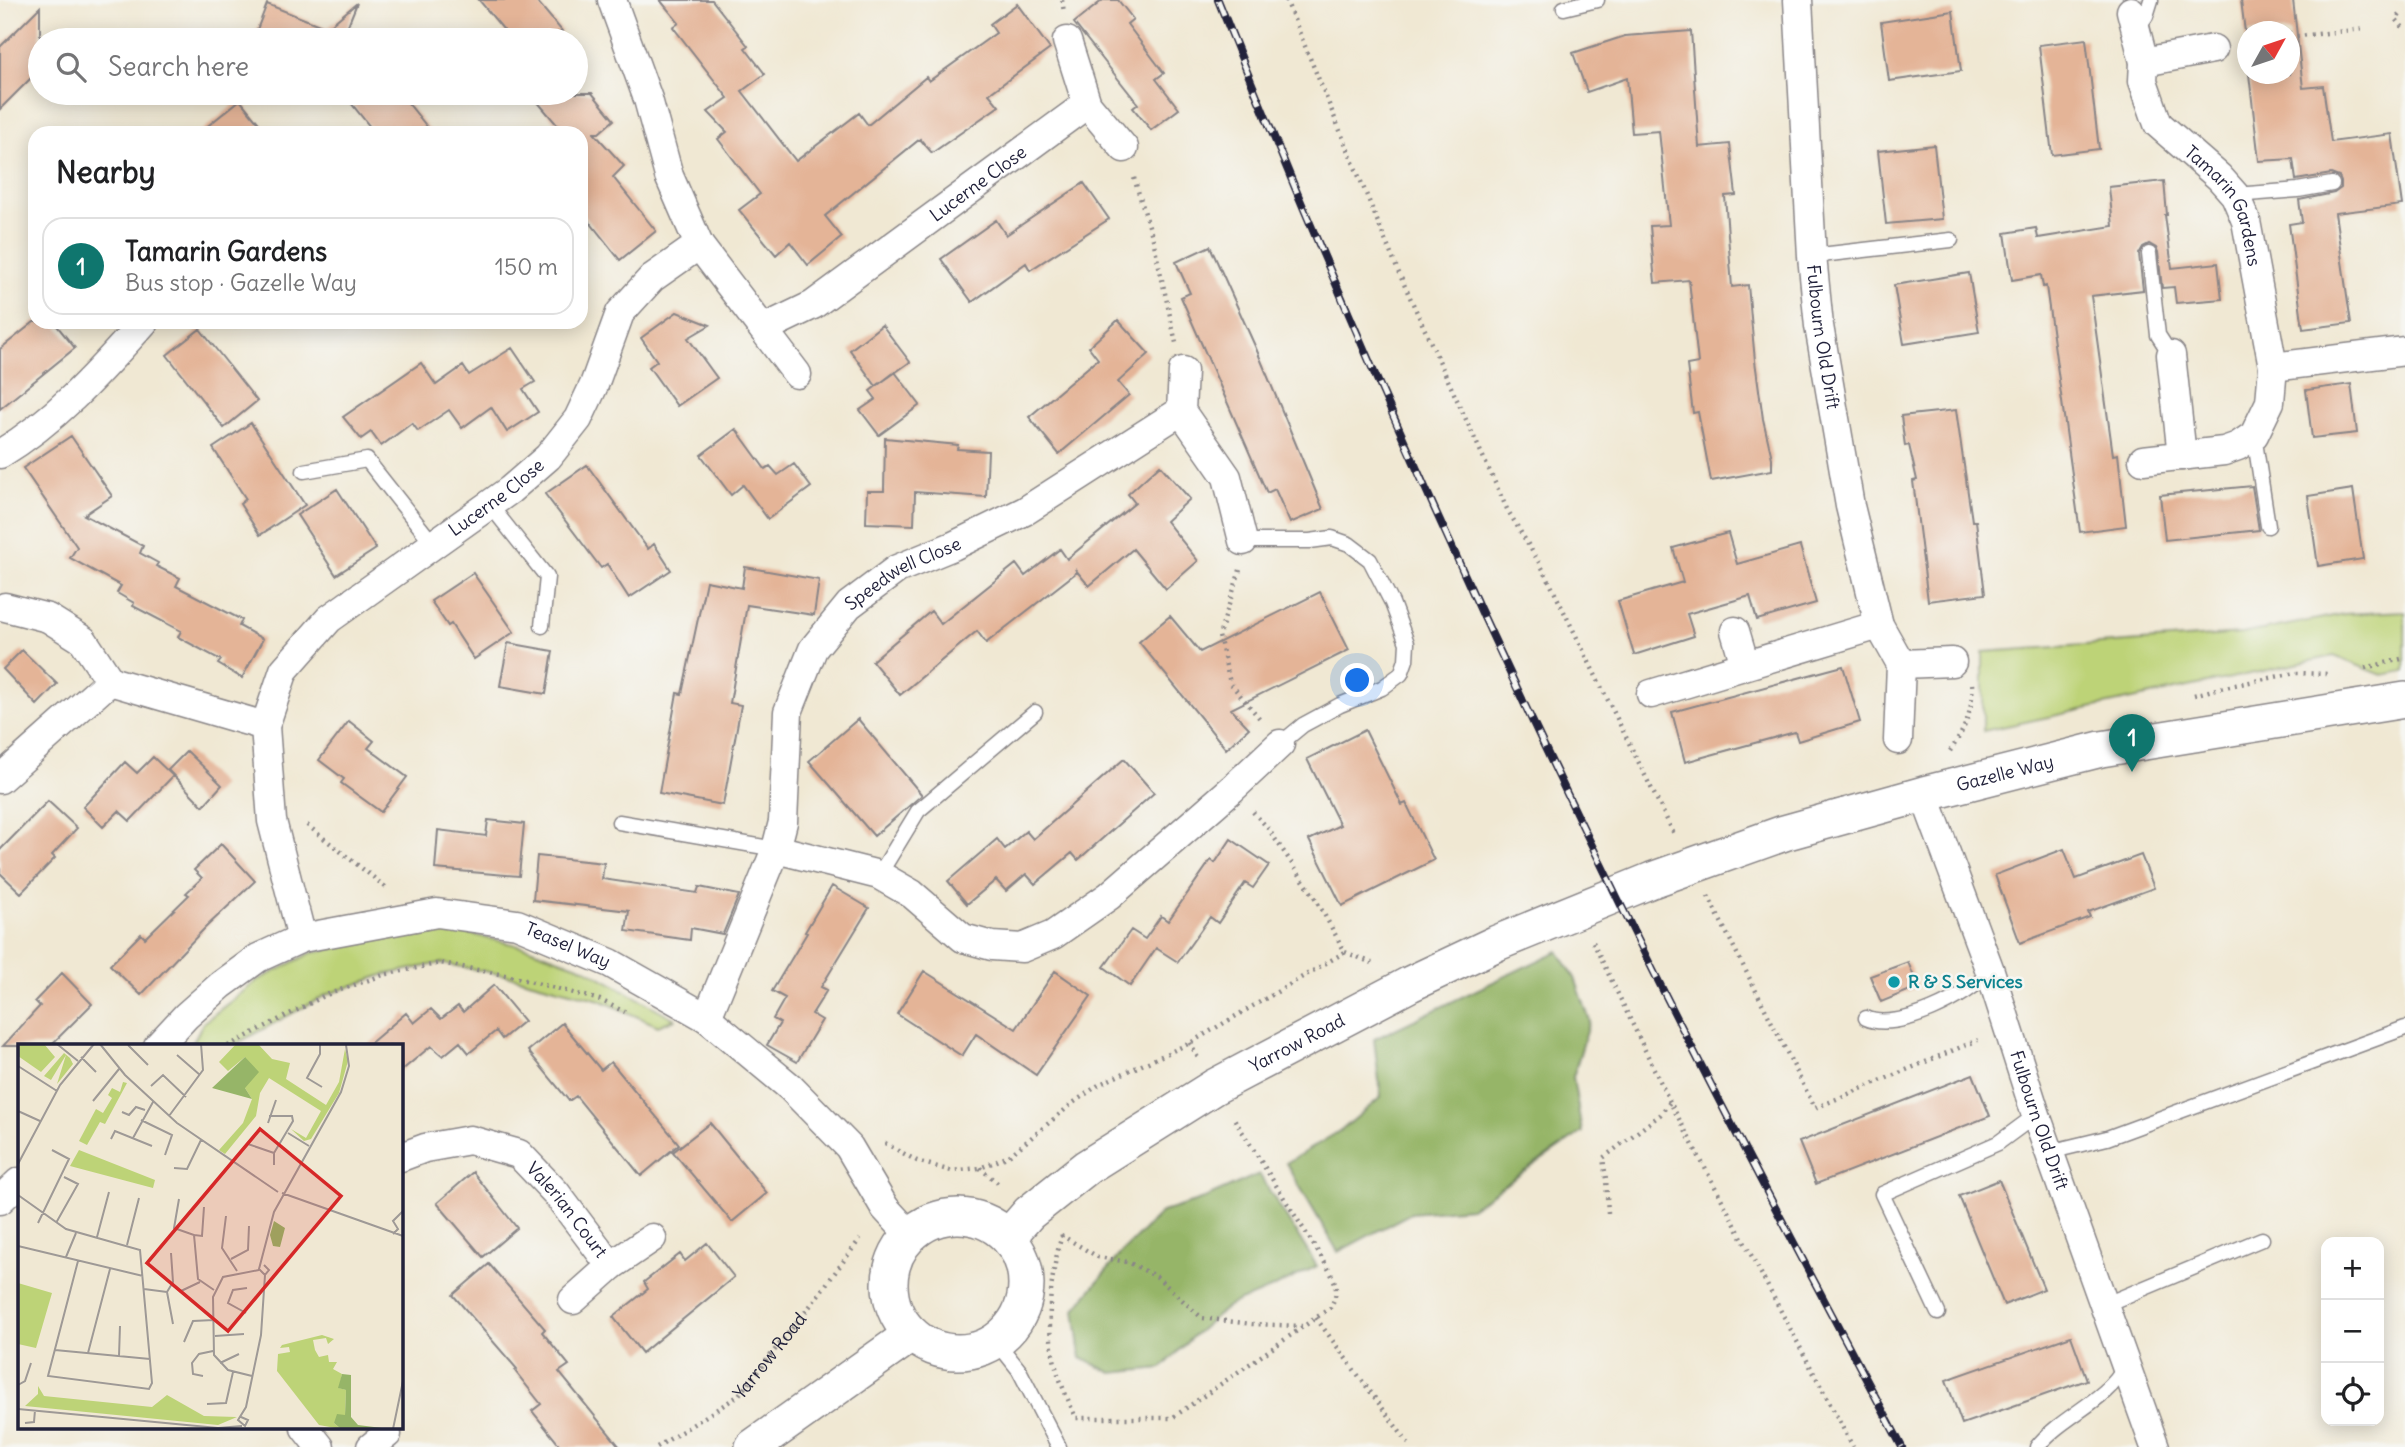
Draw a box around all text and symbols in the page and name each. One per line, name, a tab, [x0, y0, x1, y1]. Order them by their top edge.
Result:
north arrow	[2237, 21, 2300, 84]
search box	[28, 28, 588, 105]
icon: search	[52, 48, 90, 86]
text: Search here	[108, 50, 249, 83]
street label: Lucerne Close	[925, 140, 1031, 226]
street label: Tamarin Gardens	[2180, 140, 2266, 268]
text: Nearby	[56, 153, 156, 191]
text: Tamarin Gardens	[125, 235, 327, 268]
text: 1	[76, 252, 86, 281]
text: 150 m	[495, 252, 558, 281]
street label: Fulbourn Old Drift	[1802, 263, 1845, 411]
text: Bus stop · Gazelle Way	[125, 268, 357, 297]
street label: Lucerne Close	[444, 454, 549, 541]
street label: Speedwell Close	[840, 532, 965, 615]
your location	[1340, 663, 1374, 697]
pin: 1	[2109, 714, 2155, 772]
street label: Gazelle Way	[1954, 749, 2056, 796]
street label: Teasel Way	[522, 917, 614, 973]
place label: R & S Services	[1908, 970, 2023, 993]
marker: R & S Services	[1886, 974, 1902, 990]
street label: Yarrow Road	[1245, 1008, 1349, 1077]
inset map	[18, 1044, 402, 1430]
street label: Fulbourn Old Drift	[2005, 1048, 2074, 1193]
street label: Valerian Court	[522, 1157, 613, 1262]
map controls	[2321, 1237, 2384, 1426]
button: +	[2321, 1237, 2384, 1300]
button: −	[2321, 1300, 2384, 1363]
street label: Yarrow Road	[728, 1307, 811, 1404]
button: locate	[2321, 1363, 2384, 1426]

